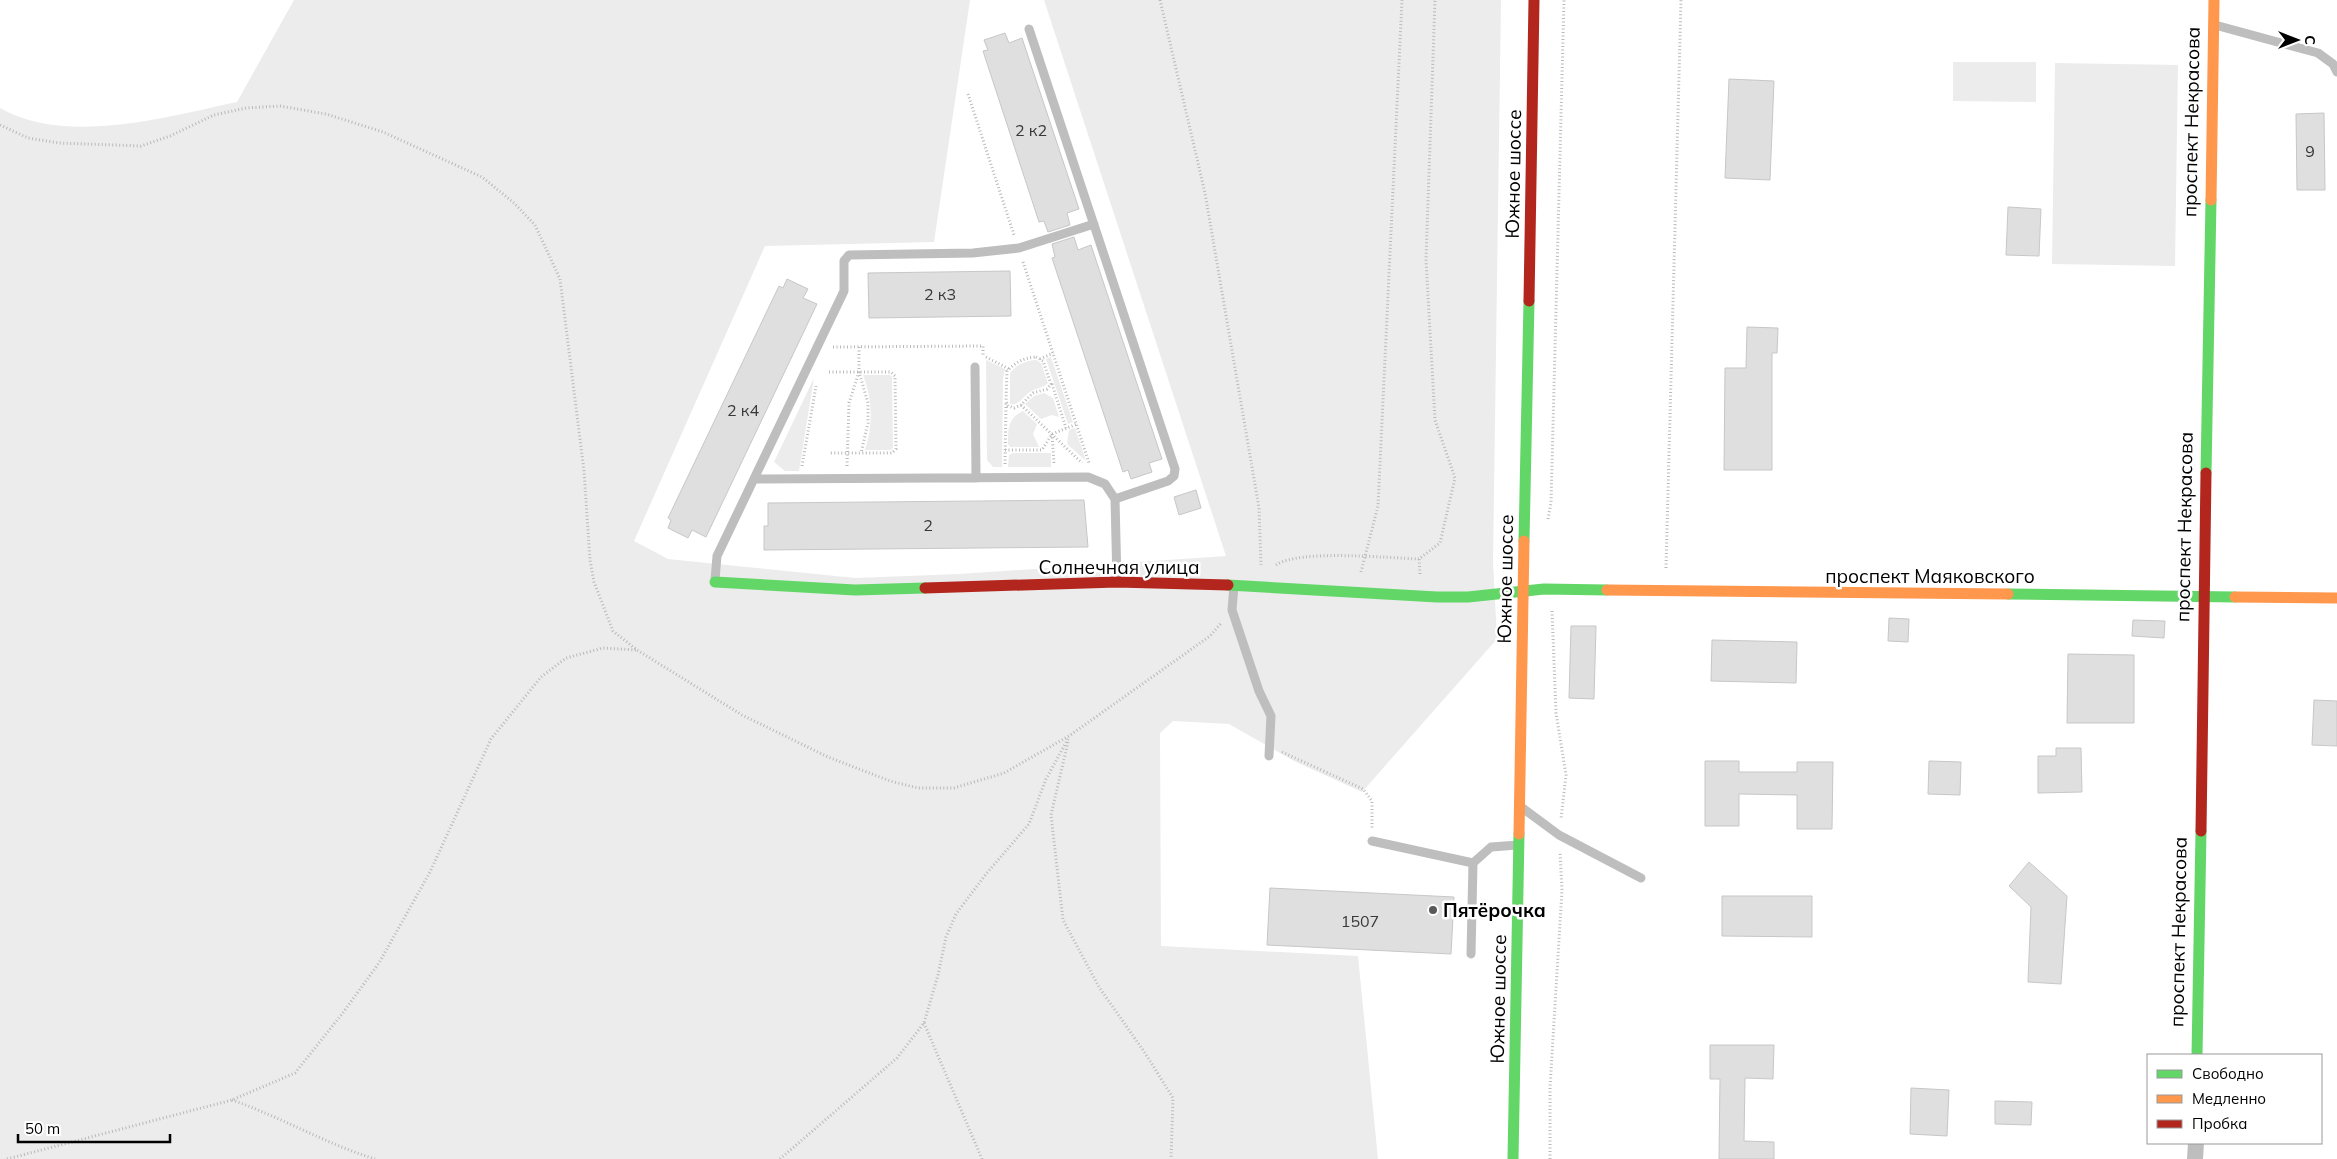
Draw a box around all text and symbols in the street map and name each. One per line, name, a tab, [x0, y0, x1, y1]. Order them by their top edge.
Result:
north arrow	[2272, 15, 2322, 65]
street label: проспект Некрасова	[2177, 27, 2205, 217]
text: С	[2301, 35, 2319, 45]
street label: Южное шоссе	[1500, 109, 1526, 239]
house number: 2 к2	[1015, 120, 1047, 140]
house number: 9	[2305, 141, 2315, 161]
house number: 2 к3	[924, 284, 956, 304]
house number: 2 к4	[727, 400, 759, 420]
street label: проспект Некрасова	[2170, 432, 2198, 622]
street label: Южное шоссе	[1492, 514, 1518, 644]
house number: 2	[923, 515, 933, 535]
street label: Солнечная улица	[1038, 555, 1200, 579]
street label: проспект Маяковского	[1825, 564, 2035, 588]
street label: проспект Некрасова	[2164, 837, 2192, 1027]
place label: Пятёрочка	[1443, 898, 1546, 922]
marker: Пятёрочка	[1427, 904, 1439, 916]
house number: 1507	[1341, 911, 1379, 931]
street label: Южное шоссе	[1485, 934, 1511, 1064]
legend	[2147, 1054, 2322, 1144]
text: Свободно	[2192, 1064, 2264, 1083]
text: Медленно	[2192, 1089, 2266, 1108]
scale bar	[18, 1112, 170, 1144]
text: Пробка	[2192, 1114, 2247, 1133]
text: 50 m	[25, 1119, 60, 1138]

